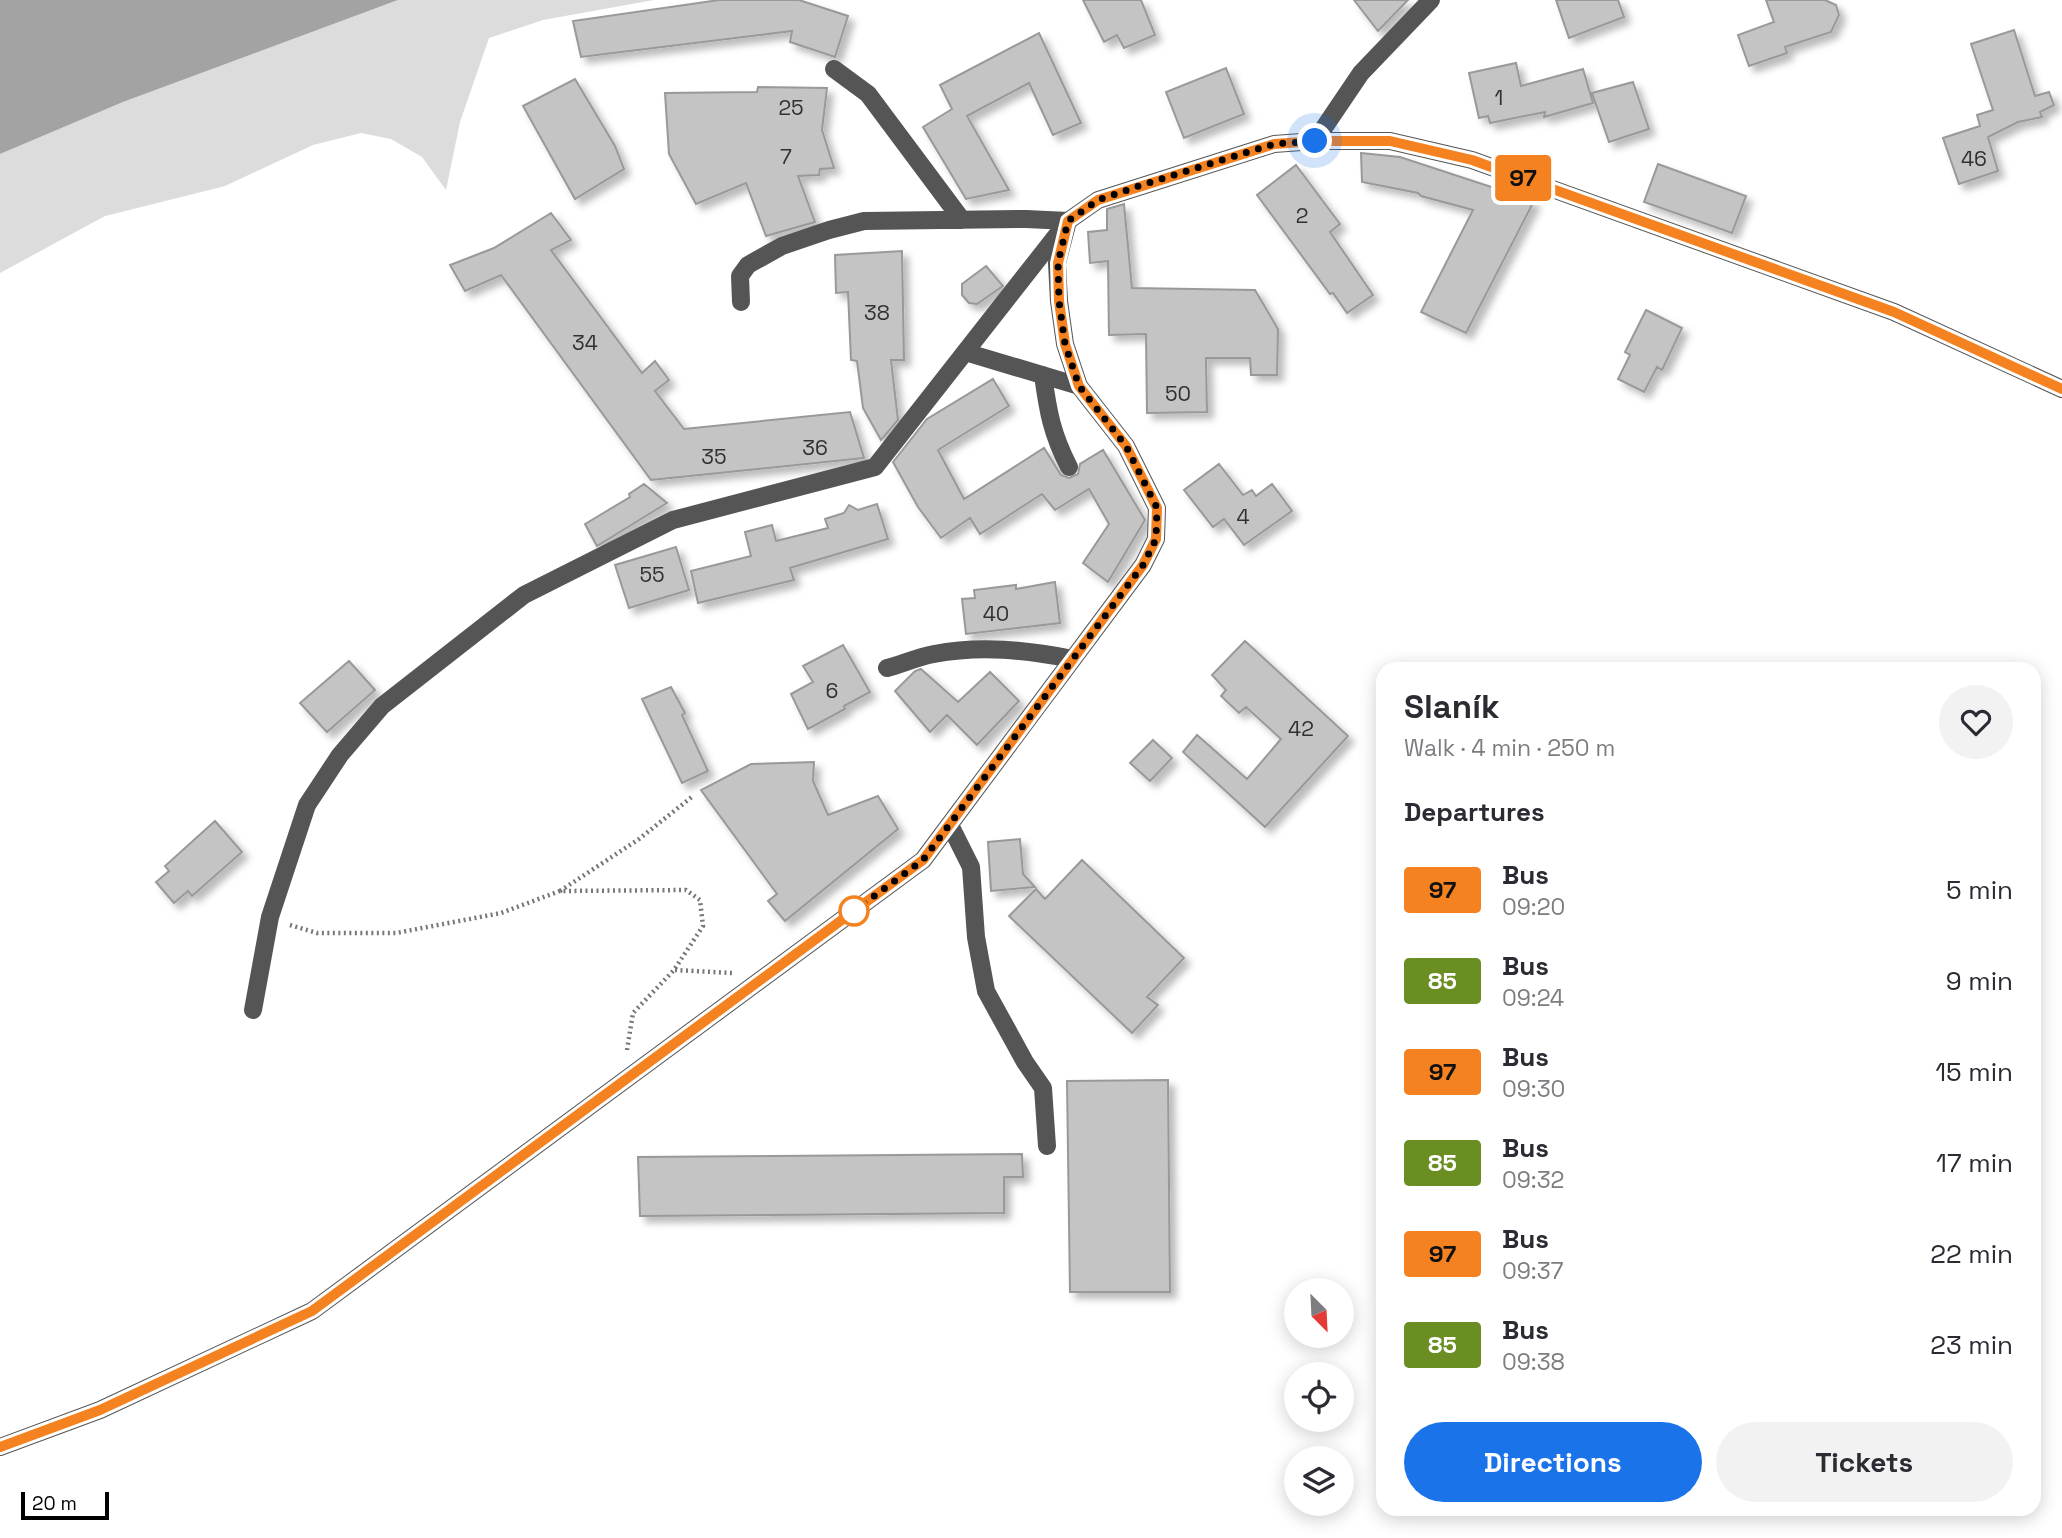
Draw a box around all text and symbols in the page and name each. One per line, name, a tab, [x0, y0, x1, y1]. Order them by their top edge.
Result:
house number: 1	[1495, 84, 1503, 111]
house number: 25	[778, 94, 804, 121]
your location	[1297, 123, 1332, 158]
house number: 7	[780, 143, 792, 170]
house number: 46	[1961, 145, 1987, 172]
line badge: 97	[1492, 155, 1554, 201]
text: 97	[1509, 162, 1537, 193]
house number: 2	[1296, 202, 1308, 229]
house number: 38	[864, 299, 890, 326]
house number: 34	[572, 329, 598, 356]
house number: 50	[1165, 380, 1191, 407]
house number: 36	[802, 434, 828, 461]
house number: 35	[701, 443, 727, 470]
house number: 4	[1236, 503, 1250, 530]
house number: 55	[639, 561, 665, 588]
house number: 40	[983, 600, 1009, 627]
house number: 6	[826, 677, 838, 704]
button: heart	[1939, 685, 2013, 759]
text: Slaník	[1404, 686, 1500, 728]
house number: 42	[1288, 715, 1314, 742]
text: Walk · 4 min · 250 m	[1404, 733, 1615, 763]
text: Departures	[1404, 795, 1545, 829]
text: Bus	[1502, 858, 1549, 892]
text: 5 min	[1946, 873, 2013, 907]
text: 97	[1429, 874, 1456, 905]
text: 09:20	[1502, 892, 1565, 922]
unlabelled marker	[839, 896, 869, 926]
text: Bus	[1502, 949, 1549, 983]
text: 9 min	[1946, 964, 2013, 998]
text: 85	[1428, 965, 1457, 996]
text: 09:24	[1502, 983, 1564, 1013]
text: Bus	[1502, 1040, 1549, 1074]
text: 15 min	[1935, 1055, 2013, 1089]
text: 97	[1429, 1056, 1456, 1087]
text: 09:30	[1502, 1074, 1565, 1104]
text: Bus	[1502, 1131, 1549, 1165]
text: 17 min	[1936, 1146, 2013, 1180]
text: 85	[1428, 1147, 1457, 1178]
text: 09:32	[1502, 1165, 1564, 1195]
text: Bus	[1502, 1222, 1549, 1256]
text: 22 min	[1930, 1237, 2013, 1271]
text: 97	[1429, 1238, 1456, 1269]
text: 09:37	[1502, 1256, 1564, 1286]
north arrow	[1284, 1278, 1354, 1348]
map controls	[1284, 1278, 1354, 1516]
text: Bus	[1502, 1313, 1549, 1347]
text: 23 min	[1930, 1328, 2013, 1362]
text: 85	[1428, 1329, 1457, 1360]
text: 09:38	[1502, 1347, 1565, 1377]
button: locate	[1284, 1362, 1354, 1432]
button: Directions	[1404, 1422, 1702, 1502]
button: Tickets	[1716, 1422, 2013, 1502]
button: layers	[1284, 1446, 1354, 1516]
scale bar	[21, 1489, 108, 1521]
text: 20 m	[32, 1491, 77, 1516]

